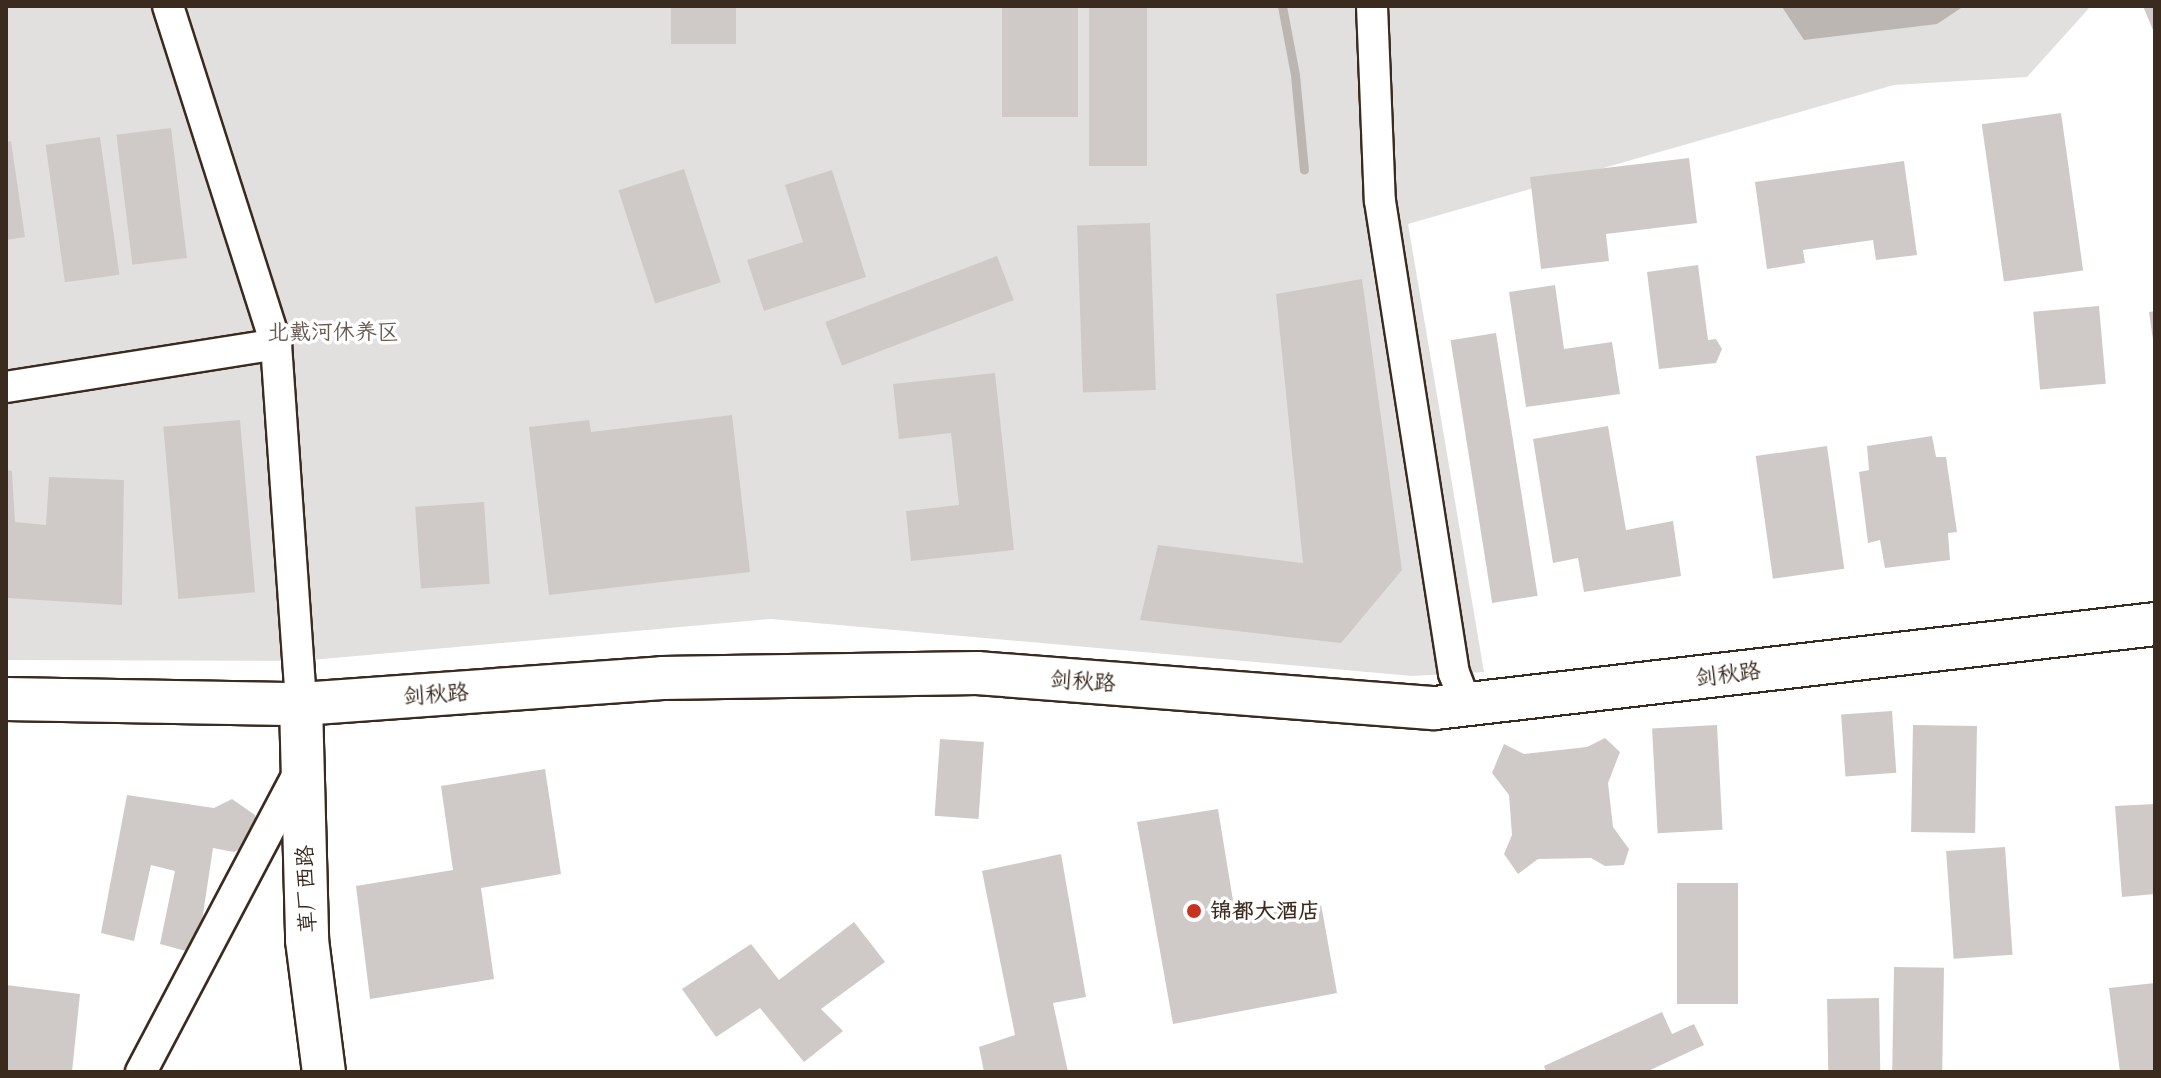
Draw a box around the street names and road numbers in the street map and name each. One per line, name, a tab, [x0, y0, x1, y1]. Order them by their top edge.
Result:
street label: 剑秋路	[1694, 657, 1762, 691]
street label: 剑秋路	[1049, 666, 1117, 696]
street label: 剑秋路	[402, 679, 470, 709]
street label: 草厂西路	[291, 845, 321, 933]

